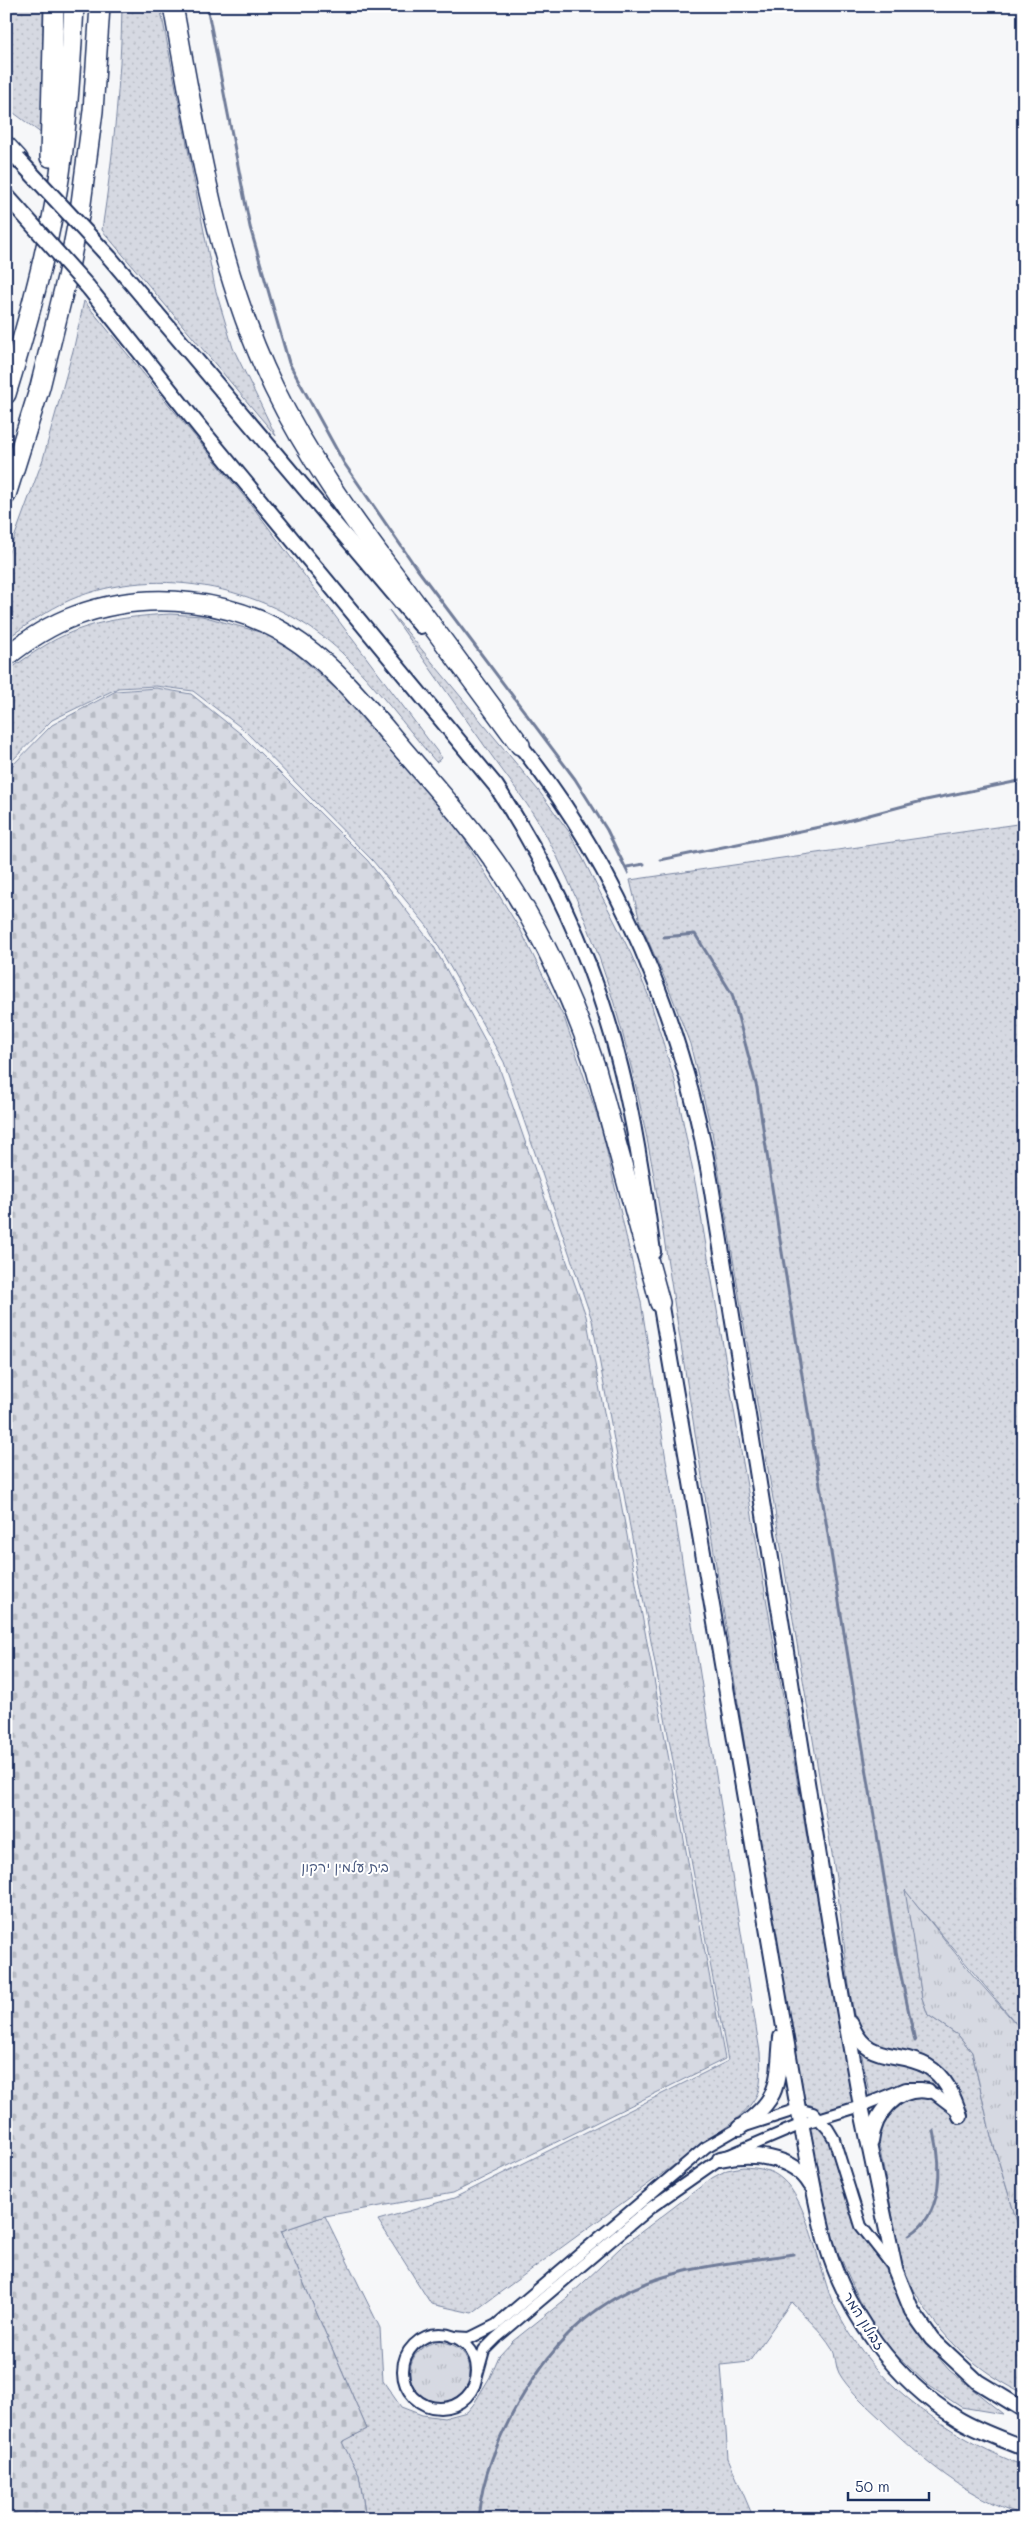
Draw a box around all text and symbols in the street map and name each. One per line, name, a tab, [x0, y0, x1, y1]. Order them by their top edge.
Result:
park label: בית עלמין ירקון	[301, 1857, 389, 1876]
street label: זבולון המר	[839, 2288, 890, 2353]
scale bar	[848, 2470, 929, 2502]
text: 50 m	[855, 2476, 890, 2496]

